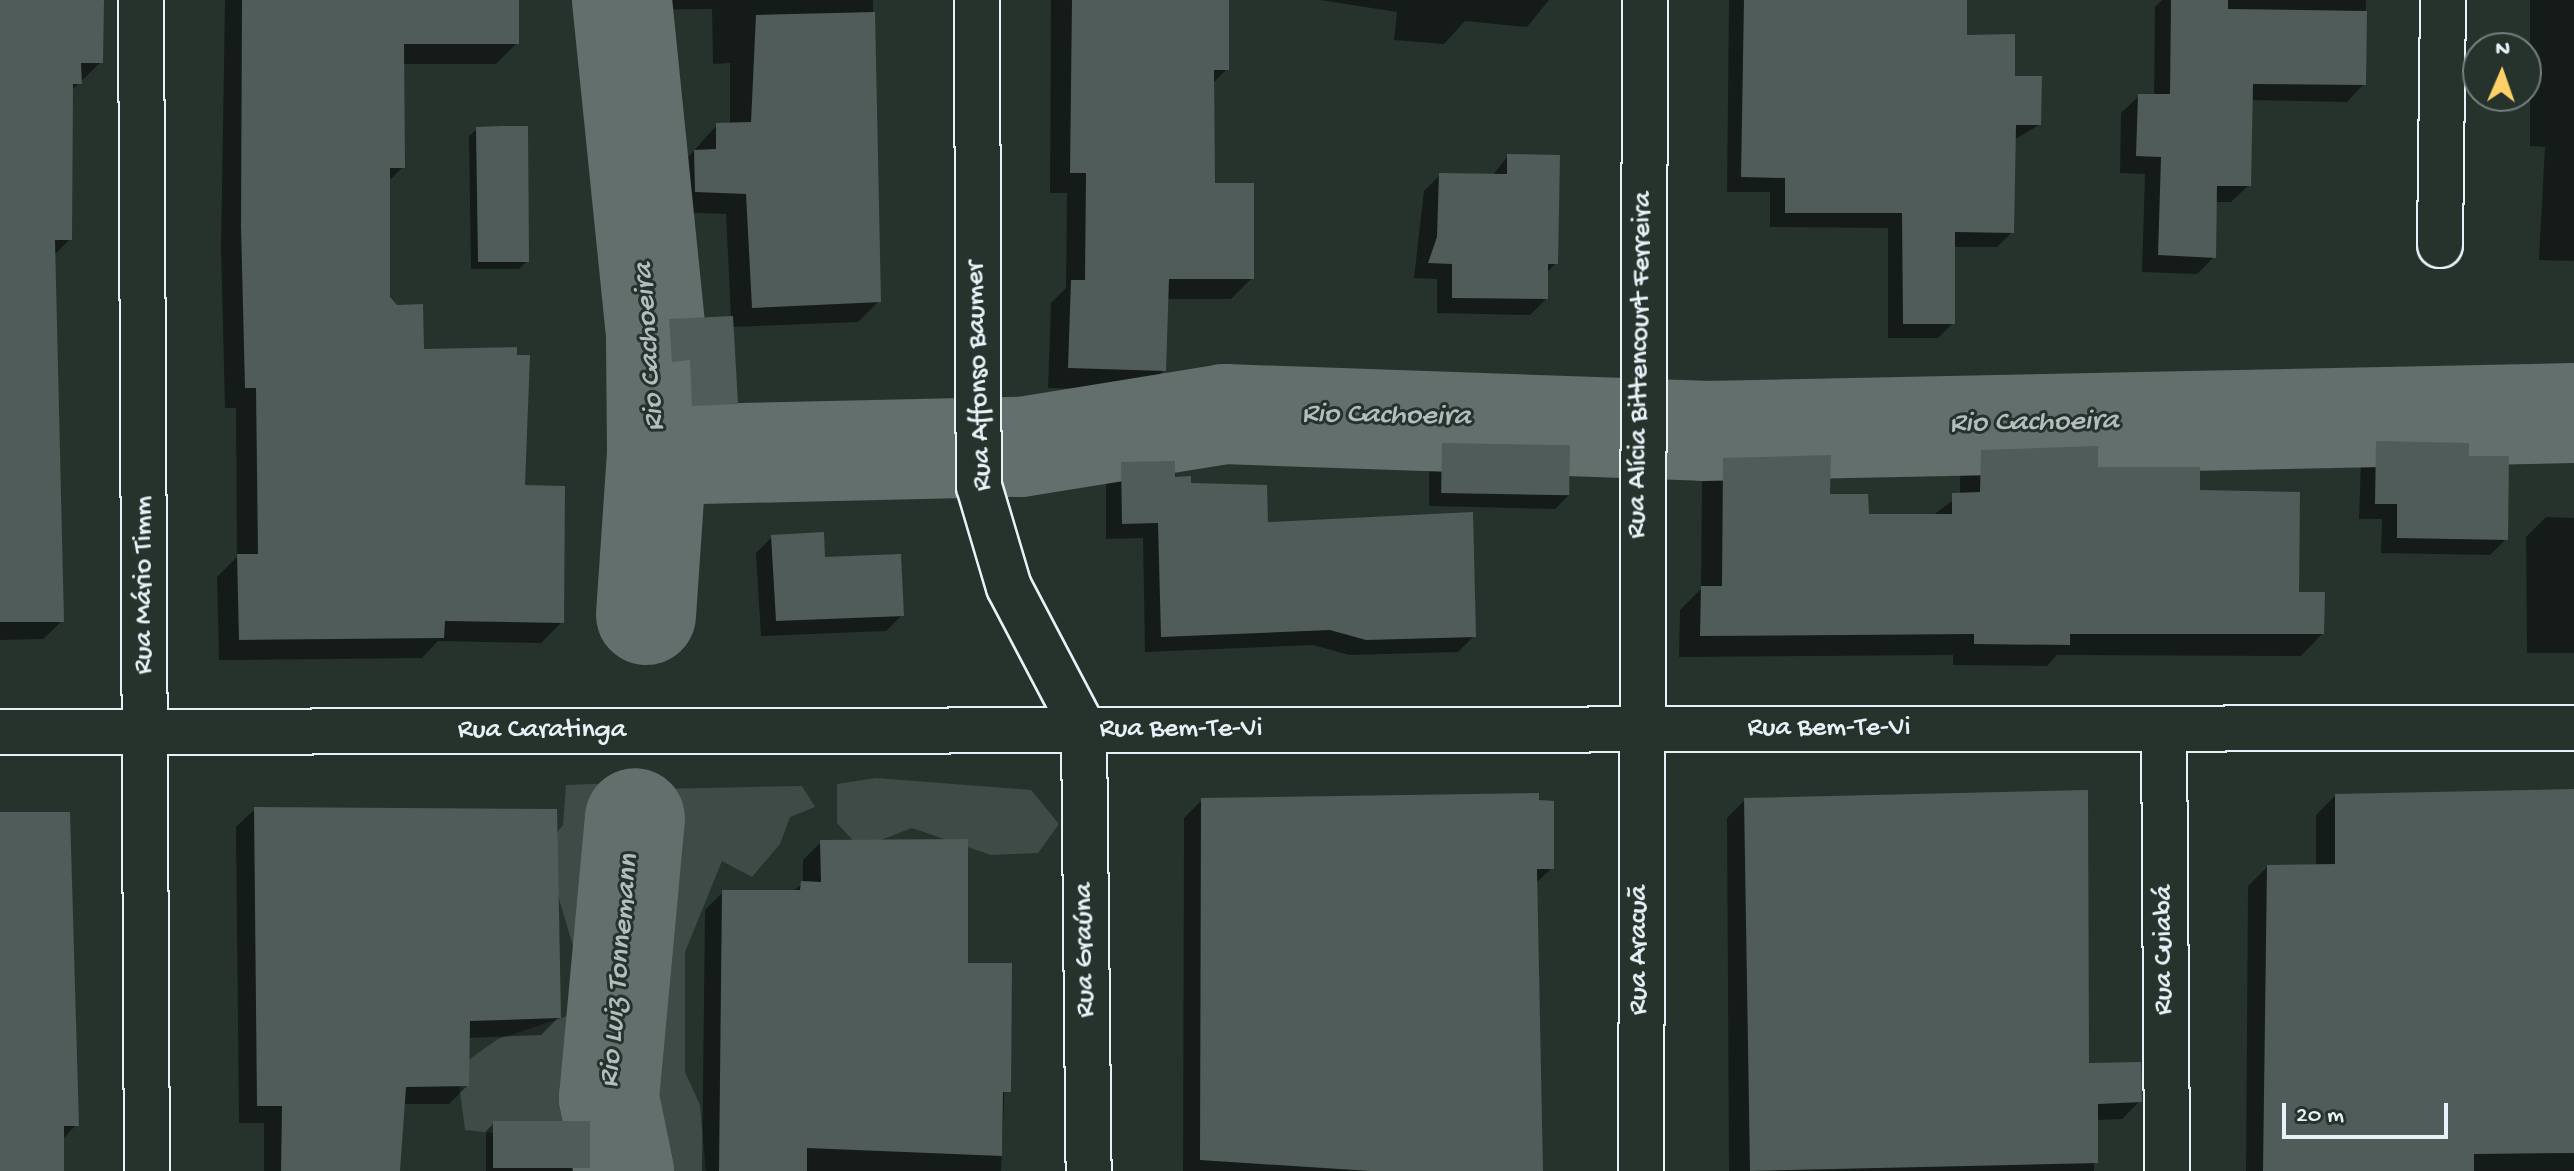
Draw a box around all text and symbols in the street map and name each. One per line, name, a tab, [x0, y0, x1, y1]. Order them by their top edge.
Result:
north arrow	[2462, 32, 2542, 112]
text: N	[2495, 37, 2510, 63]
street label: Rua Alícia Bittencourt Ferreira	[1621, 191, 1661, 539]
street label: Rua Affonso Baumer	[959, 260, 1001, 492]
water label: Rio Cachoeira	[627, 261, 675, 433]
water label: Rio Cachoeira	[1301, 398, 1471, 436]
water label: Rio Cachoeira	[1949, 405, 2119, 443]
street label: Rua Mário Timm	[128, 496, 162, 674]
street label: Rua Bem-Te-Vi	[1747, 712, 1911, 746]
street label: Rua Bem-Te-Vi	[1099, 713, 1263, 747]
street label: Rua Caratinga	[458, 714, 626, 748]
water label: Rio Luiz Tonnemann	[593, 853, 649, 1089]
street label: Rua Graúna	[1068, 882, 1104, 1018]
street label: Rua Aracuã	[1623, 885, 1657, 1015]
street label: Rua Cuiabá	[2148, 885, 2182, 1015]
scale bar	[2286, 1087, 2452, 1137]
text: 20 m	[2296, 1102, 2344, 1131]

